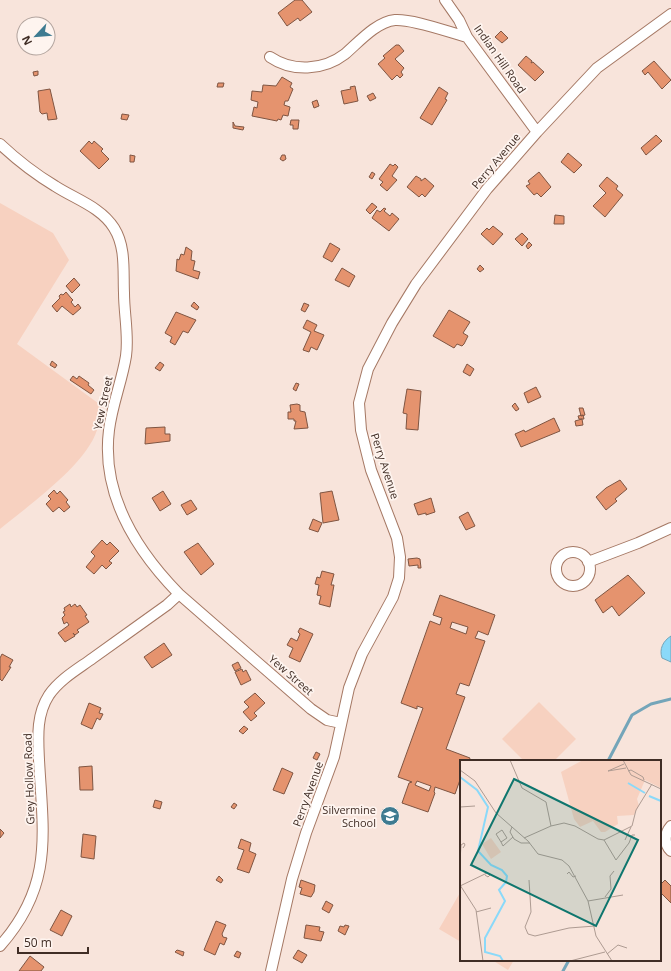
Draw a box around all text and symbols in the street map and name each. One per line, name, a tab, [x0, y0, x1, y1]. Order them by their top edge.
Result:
north arrow	[16, 16, 56, 56]
street label: Indian Hill Road	[471, 21, 530, 96]
text: N	[18, 33, 35, 48]
street label: Perry Avenue	[468, 130, 523, 192]
street label: Yew Street	[90, 375, 116, 431]
street label: Perry Avenue	[368, 431, 403, 501]
street label: Yew Street	[266, 651, 317, 698]
street label: Grey Hollow Road	[19, 733, 38, 825]
street label: Perry Avenue	[289, 759, 326, 829]
inset map	[460, 760, 661, 961]
place label: Silvermine School	[322, 802, 376, 830]
school or university icon: Silvermine School	[379, 805, 401, 827]
scale bar	[18, 929, 88, 955]
text: 50 m	[24, 934, 52, 951]

